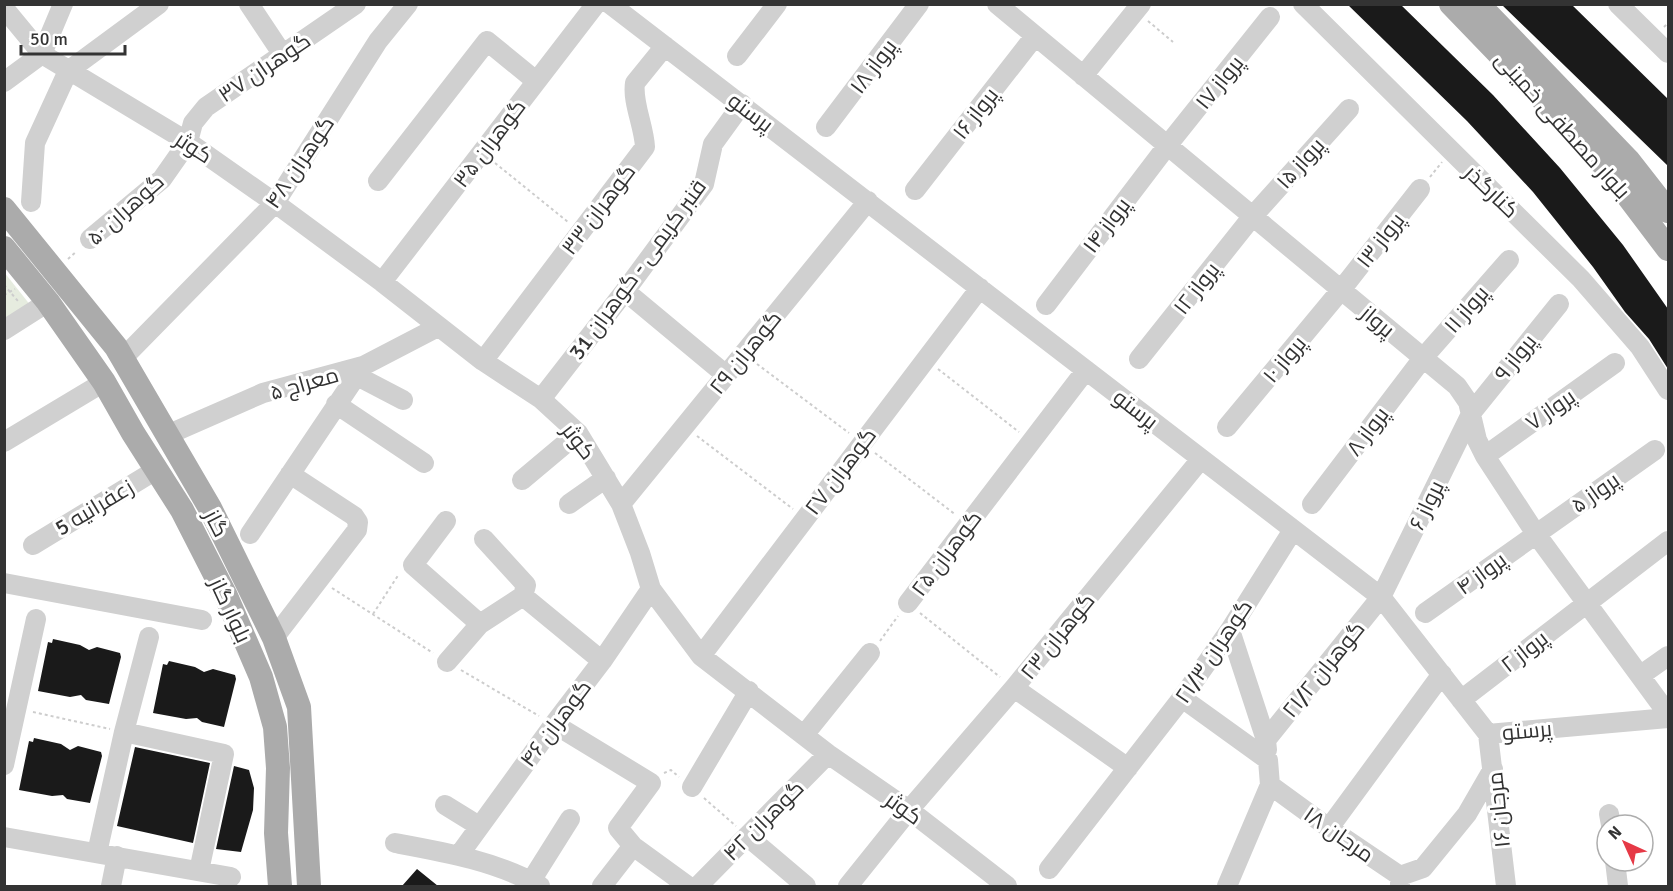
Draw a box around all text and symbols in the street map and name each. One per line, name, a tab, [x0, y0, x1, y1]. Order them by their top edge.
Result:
scale bar	[21, 18, 124, 56]
street label: گوهران ۳۷	[213, 27, 316, 108]
text: 50 m	[30, 28, 68, 50]
street label: پرواز ۱۸	[844, 34, 904, 100]
street label: بلوار مصطفی خمینی	[1489, 46, 1636, 205]
street label: پرواز ۱۷	[1190, 50, 1250, 115]
street label: پرواز ۱۶	[947, 82, 1005, 145]
street label: پرستو	[722, 87, 779, 139]
street label: گوهران ۳۵	[447, 94, 531, 193]
street label: گوهران ۴۸	[259, 111, 340, 214]
street label: کوثر	[168, 124, 217, 169]
street label: پرواز ۱۵	[1270, 132, 1331, 195]
street label: کنارگذر	[1457, 158, 1524, 224]
street label: گوهران ۳۳	[555, 159, 641, 260]
street label: گوهران ۵۰	[81, 168, 170, 251]
street label: قنبر کریمی - گوهران 31	[563, 174, 712, 365]
street label: پرواز ۱۴	[1077, 192, 1137, 259]
street label: پرواز ۱۳	[1350, 207, 1411, 274]
street label: پرواز ۱۲	[1167, 256, 1226, 321]
street label: پرواز ۱۱	[1438, 280, 1495, 339]
street label: پرواز	[1353, 298, 1400, 344]
street label: گوهران ۲۹	[703, 305, 787, 400]
street label: پرواز ۹	[1488, 328, 1543, 387]
street label: پرواز ۱۰	[1257, 330, 1313, 389]
street label: معراج ۵	[267, 361, 342, 407]
street label: پرستو	[1107, 383, 1164, 436]
street label: پرواز ۷	[1520, 383, 1581, 437]
street label: پرواز ۸	[1340, 401, 1396, 462]
street label: کوثر	[555, 416, 601, 465]
street label: گوهران ۲۷	[799, 422, 882, 520]
street label: پرواز ۵	[1566, 466, 1625, 519]
street label: 5 زعفرانیه	[50, 473, 139, 541]
street label: پرواز ۶	[1403, 476, 1451, 535]
street label: گاز	[197, 503, 235, 541]
street label: گوهران ۲۵	[905, 505, 987, 602]
street label: پرواز ۴	[1451, 546, 1512, 601]
street label: بلوار گاز	[203, 571, 257, 647]
street label: گوهران ۲۳	[1014, 588, 1100, 685]
street label: گوهران ۲۱/۳	[1169, 594, 1258, 708]
street label: گوهران ۲۱/۲	[1276, 616, 1370, 723]
street label: پرواز ۲	[1495, 624, 1554, 679]
street label: گوهران ۴۶	[514, 674, 597, 772]
street label: پرستو	[1501, 715, 1553, 747]
street label: مرجان ۱۶	[1481, 771, 1516, 849]
street label: گوهران ۴۲	[717, 774, 809, 866]
street label: کوثر	[878, 785, 927, 831]
street label: مرجان ۱۸	[1298, 801, 1379, 868]
north arrow	[1595, 813, 1655, 873]
text: N	[1604, 822, 1626, 844]

